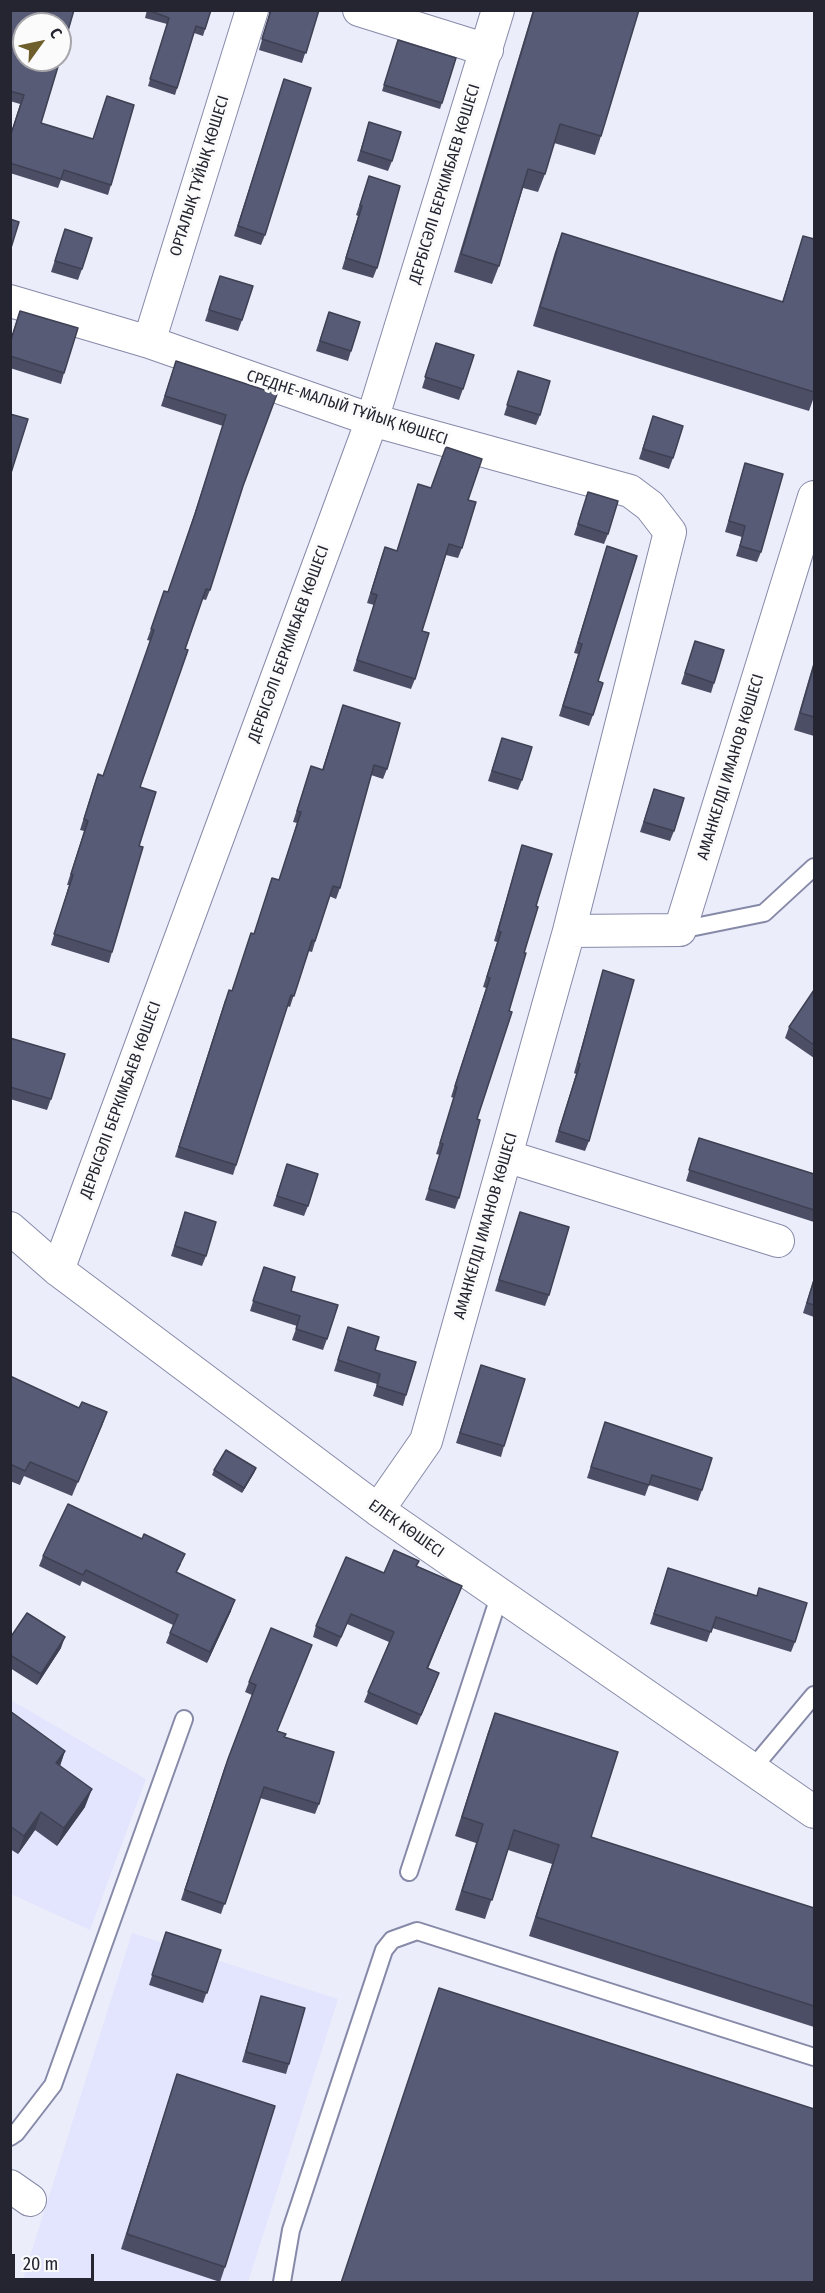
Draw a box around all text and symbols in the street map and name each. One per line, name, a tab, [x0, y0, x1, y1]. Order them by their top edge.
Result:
north arrow	[12, 12, 72, 72]
text: С	[46, 24, 66, 42]
street label: ДЕРБІСӘЛІ БЕРКІМБАЕВ КӨШЕСІ	[405, 82, 485, 286]
street label: ОРТАЛЫҚ ТҰЙЫҚ КӨШЕСІ	[166, 93, 234, 259]
street label: СРЕДНЕ-МАЛЫЙ ТҰЙЫҚ КӨШЕСІ	[244, 366, 450, 450]
street label: ДЕРБІСӘЛІ БЕРКІМБАЕВ КӨШЕСІ	[244, 543, 334, 745]
street label: АМАНКЕЛДІ ИМАНОВ КӨШЕСІ	[694, 672, 768, 862]
street label: ДЕРБІСӘЛІ БЕРКІМБАЕВ КӨШЕСІ	[76, 999, 166, 1201]
street label: АМАНКЕЛДІ ИМАНОВ КӨШЕСІ	[450, 1131, 522, 1321]
street label: ЕЛЕК КӨШЕСІ	[364, 1496, 448, 1562]
scale bar	[15, 2242, 98, 2280]
text: 20 m	[23, 2253, 58, 2275]

